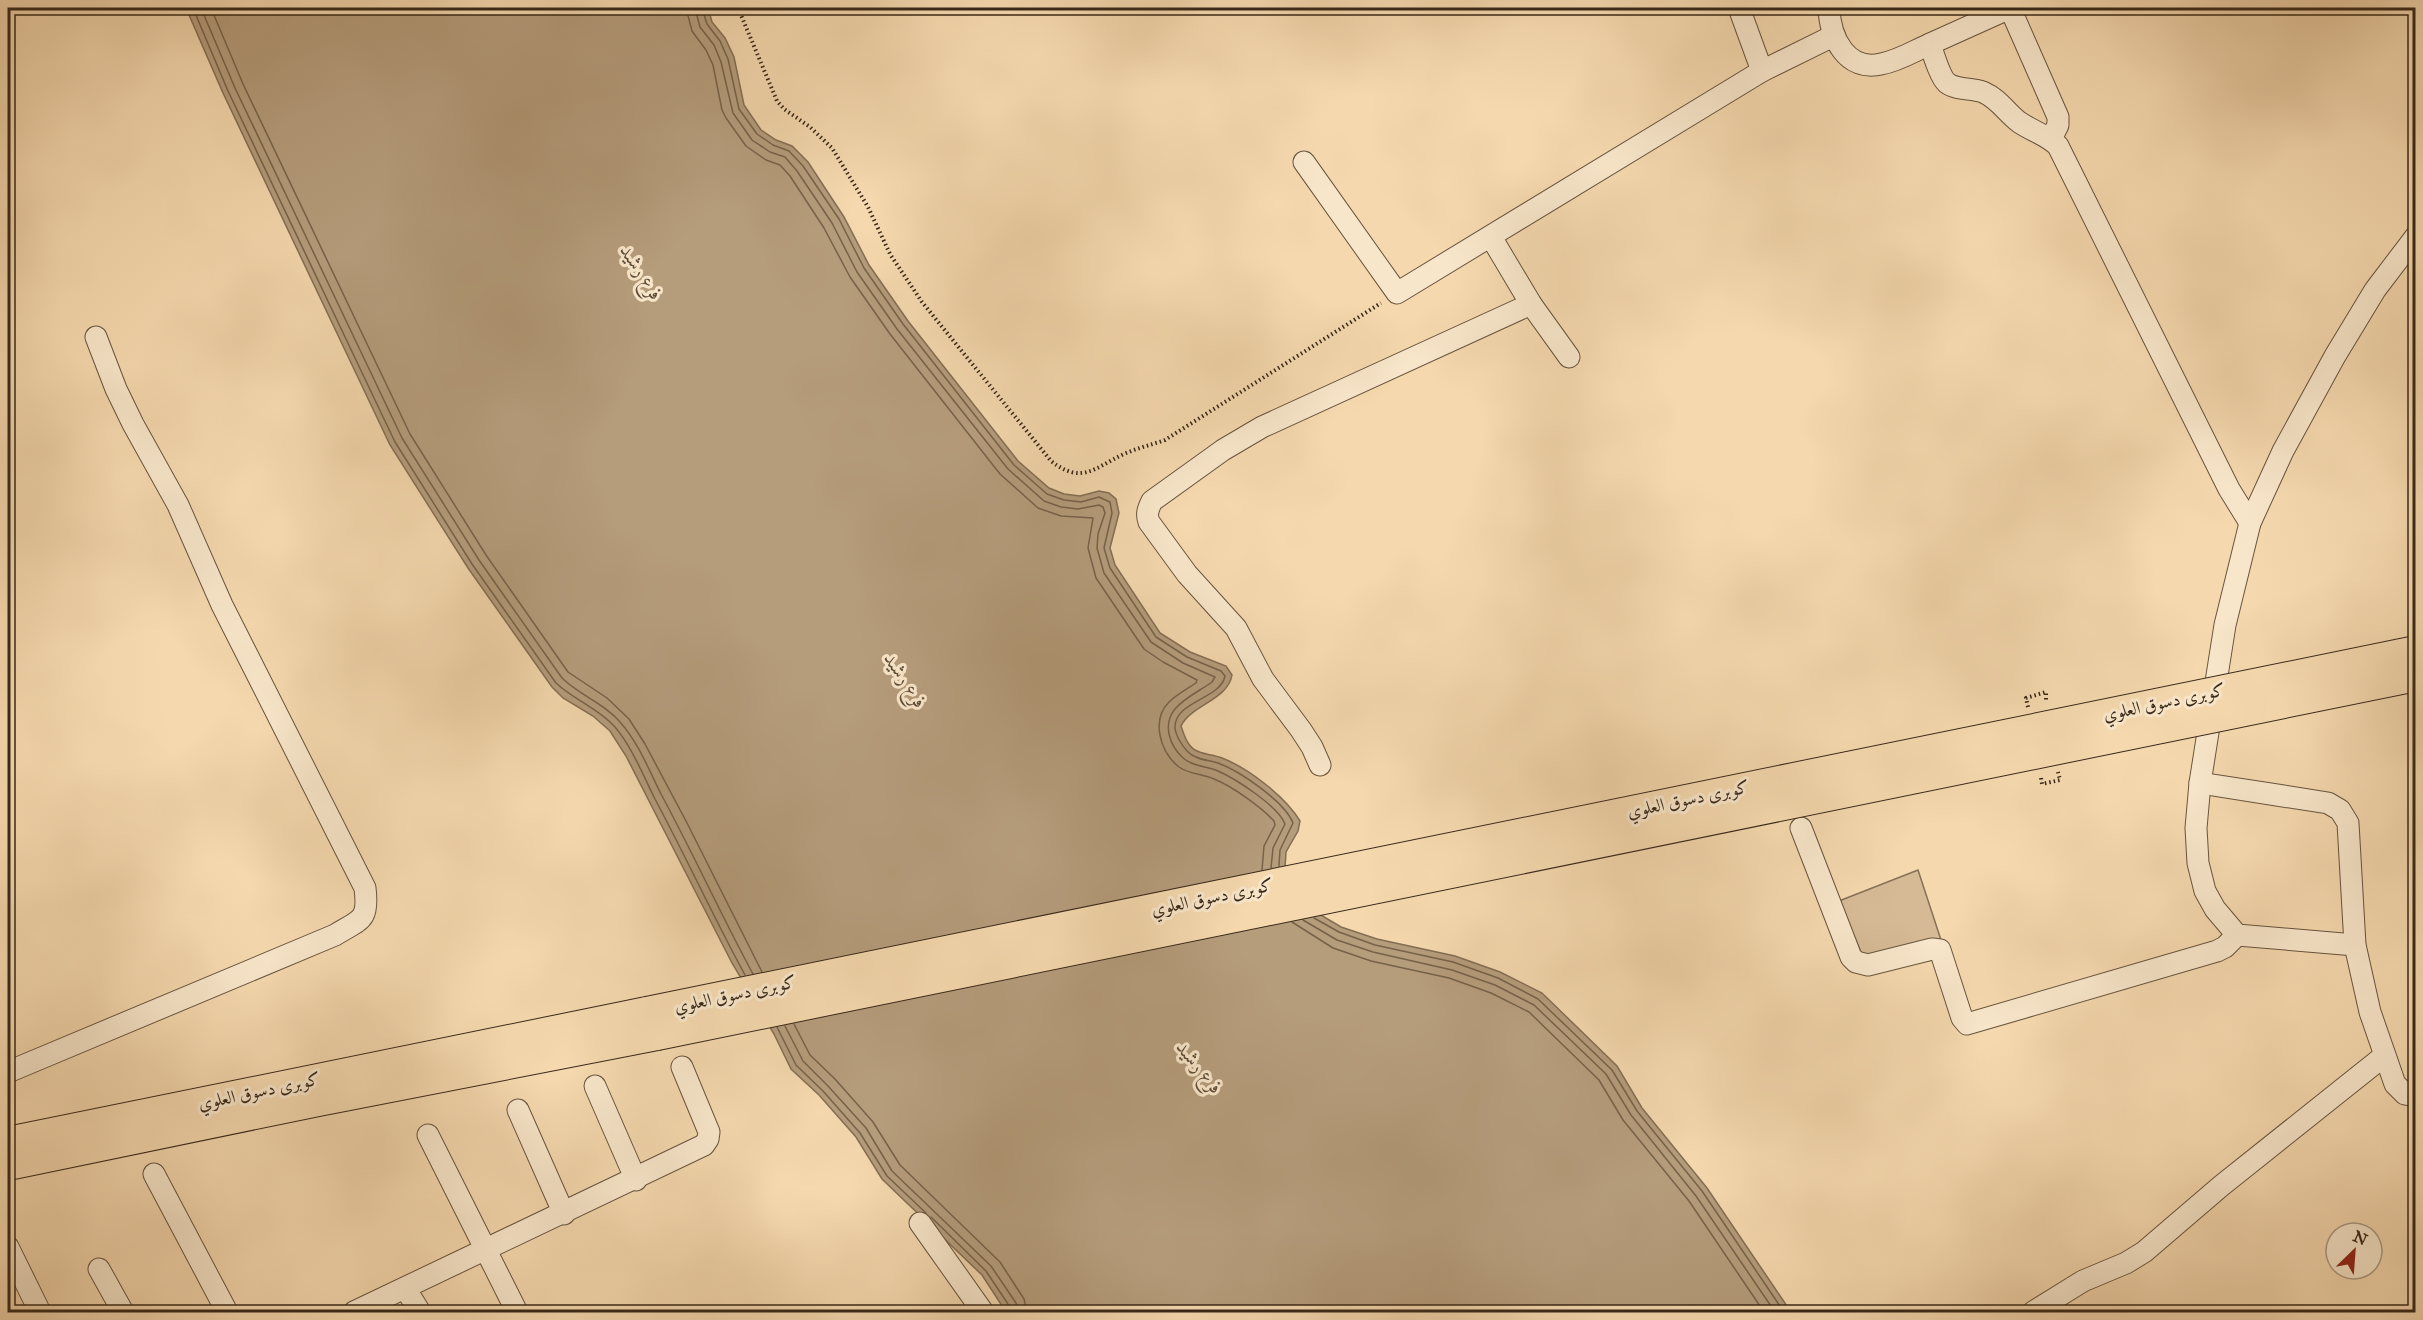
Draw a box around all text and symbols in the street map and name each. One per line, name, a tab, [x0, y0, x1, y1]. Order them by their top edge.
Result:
water label: فرع رشيد	[610, 240, 669, 308]
water label: فرع رشيد	[874, 648, 933, 716]
street label: كوبرى دسوق العلوي	[2101, 678, 2228, 730]
street label: كوبرى دسوق العلوي	[1625, 775, 1752, 827]
street label: كوبرى دسوق العلوي	[1149, 873, 1276, 925]
street label: كوبرى دسوق العلوي	[672, 970, 799, 1022]
water label: فرع رشيد	[1167, 1036, 1229, 1102]
street label: كوبرى دسوق العلوي	[196, 1067, 323, 1119]
north arrow	[2324, 1221, 2384, 1281]
text: N	[2350, 1226, 2371, 1250]

